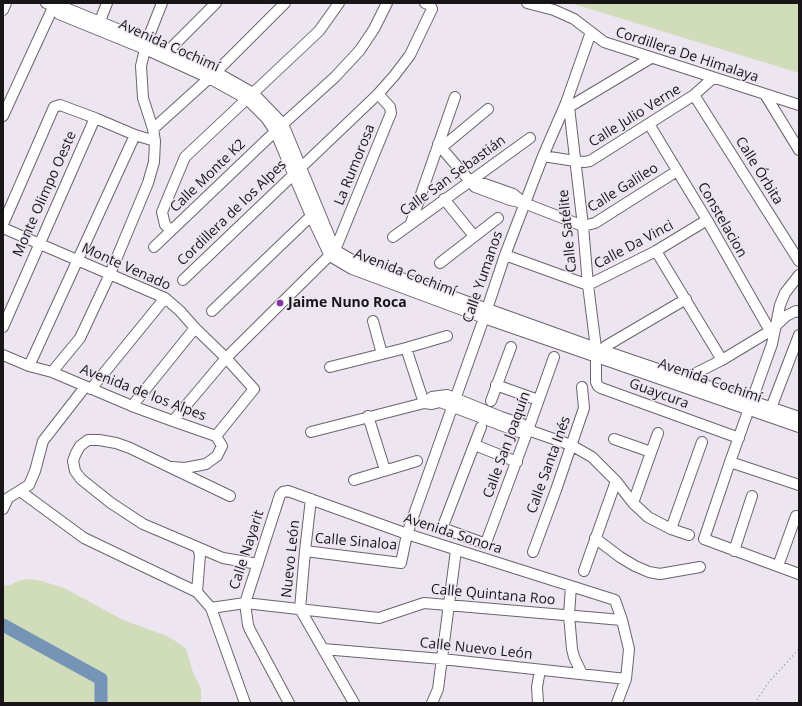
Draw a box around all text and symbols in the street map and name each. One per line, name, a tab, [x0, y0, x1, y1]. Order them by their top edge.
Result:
street label: Avenida Cochimí	[116, 16, 222, 76]
street label: Cordillera De Himalaya	[613, 24, 761, 86]
street label: Calle Julio Verne	[586, 81, 684, 151]
street label: La Rumorosa	[331, 122, 379, 208]
street label: Monte Olimpo Oeste	[10, 129, 80, 259]
street label: Calle San Sebastián	[397, 132, 509, 220]
street label: Calle Órbita	[732, 134, 786, 208]
street label: Calle Monte K2	[167, 136, 249, 216]
street label: Cordillera de los Alpes	[174, 157, 290, 269]
street label: Calle Galileo	[585, 160, 661, 216]
street label: Constelacion	[694, 179, 750, 261]
street label: Calle Satélite	[555, 189, 581, 273]
street label: Calle Da Vinci	[591, 217, 677, 273]
street label: Calle Yumanos	[459, 229, 507, 325]
street label: Monte Venado	[79, 240, 173, 294]
street label: Avenida Cochimí	[351, 246, 459, 300]
place label: Jaime Nuno Roca	[288, 295, 407, 311]
marker: Jaime Nuno Roca	[275, 298, 285, 308]
street label: Avenida Cochimí	[656, 355, 764, 407]
street label: Avenida de los Alpes	[78, 361, 208, 425]
street label: Guaycura	[627, 375, 691, 413]
street label: Calle San Joaquín	[480, 389, 534, 501]
street label: Calle Santa Inés	[524, 414, 574, 516]
street label: Calle Nayarit	[226, 508, 268, 592]
street label: Avenida Sonora	[402, 510, 504, 558]
street label: Nuevo León	[279, 519, 303, 599]
street label: Calle Sinaloa	[314, 530, 398, 554]
street label: Calle Quintana Roo	[430, 581, 556, 609]
street label: Calle Nuevo León	[419, 635, 533, 663]

